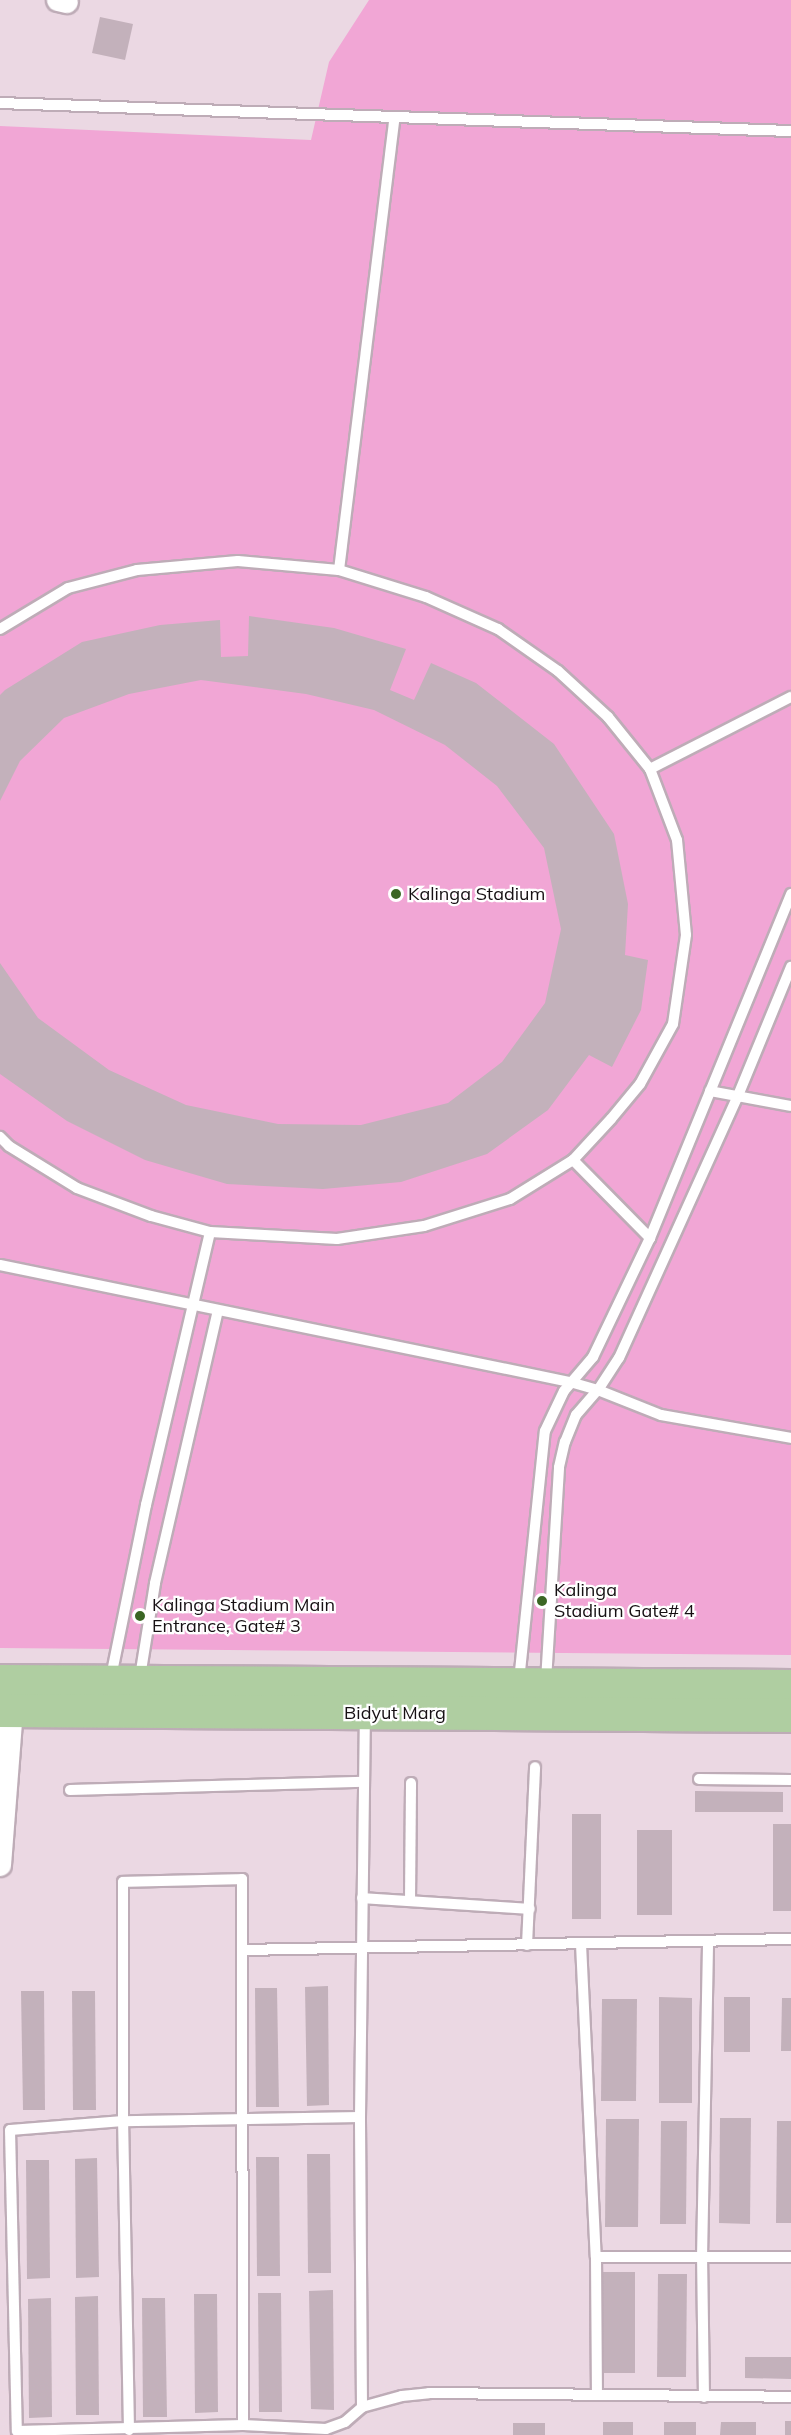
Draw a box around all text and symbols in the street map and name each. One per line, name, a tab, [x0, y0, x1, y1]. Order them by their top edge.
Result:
place label: Kalinga Stadium	[408, 883, 545, 905]
marker: Kalinga Stadium	[389, 887, 403, 901]
place label: Kalinga Stadium Gate# 4	[554, 1580, 695, 1622]
marker: Kalinga Stadium Gate# 4	[535, 1594, 549, 1608]
place label: Kalinga Stadium Main Entrance, Gate# 3	[152, 1595, 335, 1638]
marker: Kalinga Stadium Main Entrance, Gate# 3	[133, 1609, 147, 1623]
street label: Bidyut Marg	[344, 1702, 446, 1724]

